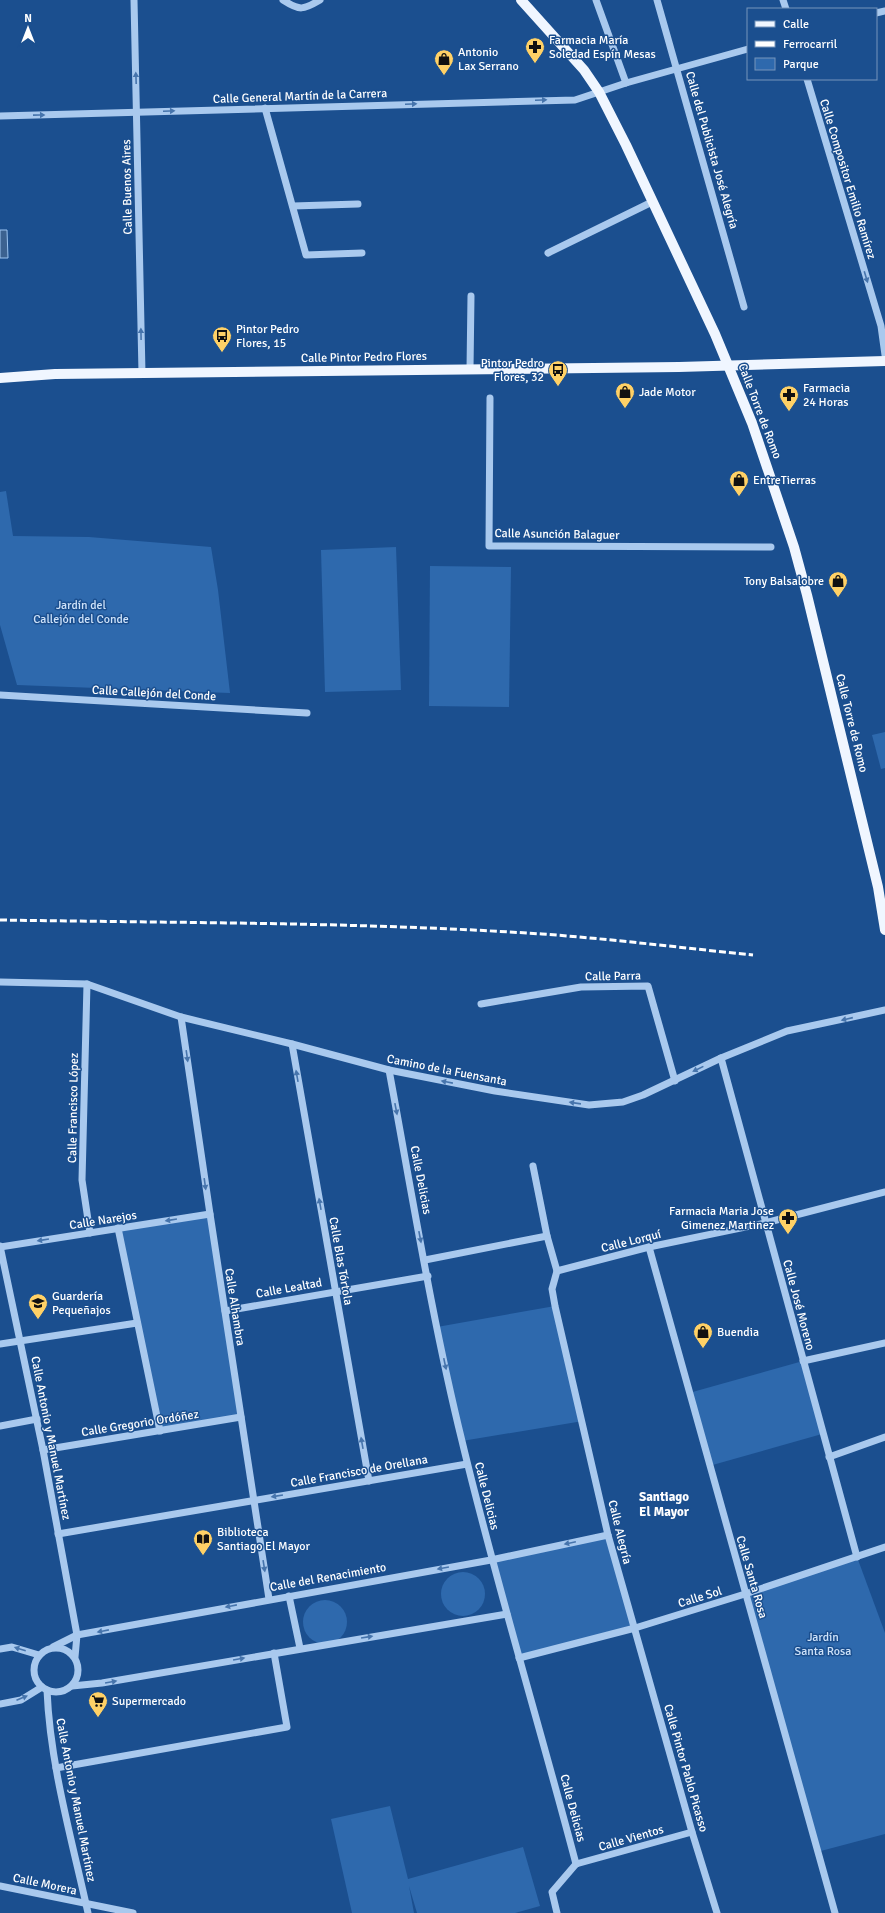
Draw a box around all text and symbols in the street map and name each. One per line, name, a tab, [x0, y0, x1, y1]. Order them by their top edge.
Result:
north arrow	[8, 8, 48, 48]
legend	[747, 8, 877, 80]
text: N	[24, 12, 32, 25]
text: Calle	[783, 17, 809, 32]
place label: Farmacia María Soledad Espín Mesas	[549, 33, 656, 62]
pharmacy icon: Farmacia María Soledad Espín Mesas	[524, 36, 546, 64]
text: Ferrocarril	[783, 37, 838, 52]
place label: Antonio Lax Serrano	[458, 45, 519, 74]
shop icon: Antonio Lax Serrano	[433, 48, 455, 76]
text: Parque	[783, 57, 819, 72]
street label: Calle del Publicista José Alegría	[682, 70, 741, 231]
one-way arrow	[133, 71, 139, 84]
street label: Calle General Martín de la Carrera	[213, 86, 387, 107]
one-way arrow	[535, 97, 547, 104]
street label: Calle Compositor Emilio Ramírez	[816, 97, 879, 261]
one-way arrow	[405, 101, 418, 107]
one-way arrow	[163, 108, 175, 115]
one-way arrow	[33, 112, 46, 118]
street label: Calle Buenos Aires	[119, 139, 136, 235]
one-way arrow	[863, 272, 869, 284]
place label: Pintor Pedro Flores, 15	[236, 322, 299, 351]
bus stop icon: Pintor Pedro Flores, 15	[211, 325, 233, 353]
one-way arrow	[138, 327, 144, 340]
street label: Calle Pintor Pedro Flores	[301, 349, 427, 366]
place label: Pintor Pedro Flores, 32	[481, 356, 544, 385]
bus stop icon: Pintor Pedro Flores, 32	[547, 359, 569, 387]
street label: Calle Torre de Romo	[734, 361, 785, 461]
shop icon: Jade Motor	[614, 381, 636, 409]
place label: Farmacia 24 Horas	[803, 381, 850, 410]
pharmacy icon: Farmacia 24 Horas	[778, 384, 800, 412]
place label: Jade Motor	[639, 385, 696, 400]
shop icon: EntreTierras	[728, 469, 750, 497]
place label: EntreTierras	[753, 473, 816, 488]
street label: Calle Asunción Balaguer	[494, 526, 620, 543]
shop icon: Tony Balsalobre	[827, 570, 849, 598]
place label: Tony Balsalobre	[744, 574, 824, 589]
park label: Jardín del Callejón del Conde	[33, 598, 129, 627]
street label: Calle Torre de Romo	[832, 672, 871, 774]
street label: Calle Callejón del Conde	[91, 683, 216, 704]
street label: Calle Parra	[585, 969, 641, 984]
one-way arrow	[841, 1017, 853, 1023]
one-way arrow	[184, 1050, 190, 1062]
street label: Camino de la Fuensanta	[386, 1051, 508, 1089]
street label: Calle Francisco López	[65, 1053, 82, 1163]
one-way arrow	[692, 1066, 704, 1072]
one-way arrow	[294, 1070, 300, 1082]
one-way arrow	[441, 1078, 453, 1084]
one-way arrow	[569, 1100, 581, 1107]
one-way arrow	[393, 1103, 399, 1115]
street label: Calle Delicias	[407, 1145, 435, 1216]
one-way arrow	[202, 1178, 208, 1190]
one-way arrow	[317, 1198, 323, 1210]
place label: Farmacia Maria Jose Gimenez Martinez	[669, 1204, 774, 1233]
pharmacy icon: Farmacia Maria Jose Gimenez Martinez	[777, 1207, 799, 1235]
street label: Calle Narejos	[68, 1208, 138, 1233]
street label: Calle Blas Tórtola	[325, 1216, 356, 1306]
one-way arrow	[165, 1217, 177, 1223]
street label: Calle Lorquí	[600, 1227, 663, 1256]
one-way arrow	[417, 1230, 423, 1243]
one-way arrow	[37, 1237, 49, 1243]
street label: Calle José Moreno	[779, 1258, 818, 1352]
street label: Calle Alhambra	[221, 1267, 248, 1347]
street label: Calle Lealtad	[255, 1275, 323, 1302]
place label: Guardería Pequeñajos	[52, 1289, 111, 1318]
school or university icon: Guardería Pequeñajos	[27, 1292, 49, 1320]
shop icon: Buendia	[692, 1321, 714, 1349]
place label: Buendia	[717, 1325, 759, 1340]
street label: Calle Antonio y Manuel Martínez	[27, 1355, 74, 1521]
one-way arrow	[443, 1358, 449, 1370]
street label: Calle Gregorio Ordóñez	[80, 1407, 200, 1440]
one-way arrow	[359, 1437, 365, 1449]
street label: Calle Francisco de Orellana	[289, 1452, 429, 1491]
street label: Calle Delicias	[471, 1461, 502, 1532]
district label: Santiago El Mayor	[639, 1489, 690, 1520]
one-way arrow	[271, 1493, 283, 1499]
street label: Calle Alegría	[604, 1498, 635, 1566]
place label: Biblioteca Santiago El Mayor	[217, 1525, 310, 1554]
library icon: Biblioteca Santiago El Mayor	[192, 1528, 214, 1556]
street label: Calle Santa Rosa	[733, 1534, 771, 1620]
one-way arrow	[564, 1541, 576, 1547]
one-way arrow	[261, 1560, 267, 1573]
street label: Calle del Renacimiento	[269, 1560, 387, 1595]
one-way arrow	[436, 1565, 449, 1571]
street label: Calle Sol	[676, 1584, 724, 1611]
one-way arrow	[225, 1604, 237, 1610]
one-way arrow	[97, 1628, 109, 1634]
park label: Jardín Santa Rosa	[795, 1630, 851, 1659]
one-way arrow	[361, 1634, 373, 1640]
one-way arrow	[13, 1646, 25, 1652]
one-way arrow	[233, 1656, 245, 1662]
one-way arrow	[105, 1678, 117, 1684]
supermarket icon: Supermercado	[87, 1690, 109, 1718]
place label: Supermercado	[112, 1694, 186, 1709]
one-way arrow	[16, 1695, 28, 1701]
street label: Calle Pintor Pablo Picasso	[660, 1702, 711, 1834]
street label: Calle Antonio y Manuel Martínez	[52, 1717, 99, 1883]
street label: Calle Delicias	[556, 1773, 589, 1844]
street label: Calle Vientos	[597, 1822, 665, 1855]
street label: Calle Morera	[11, 1870, 78, 1899]

